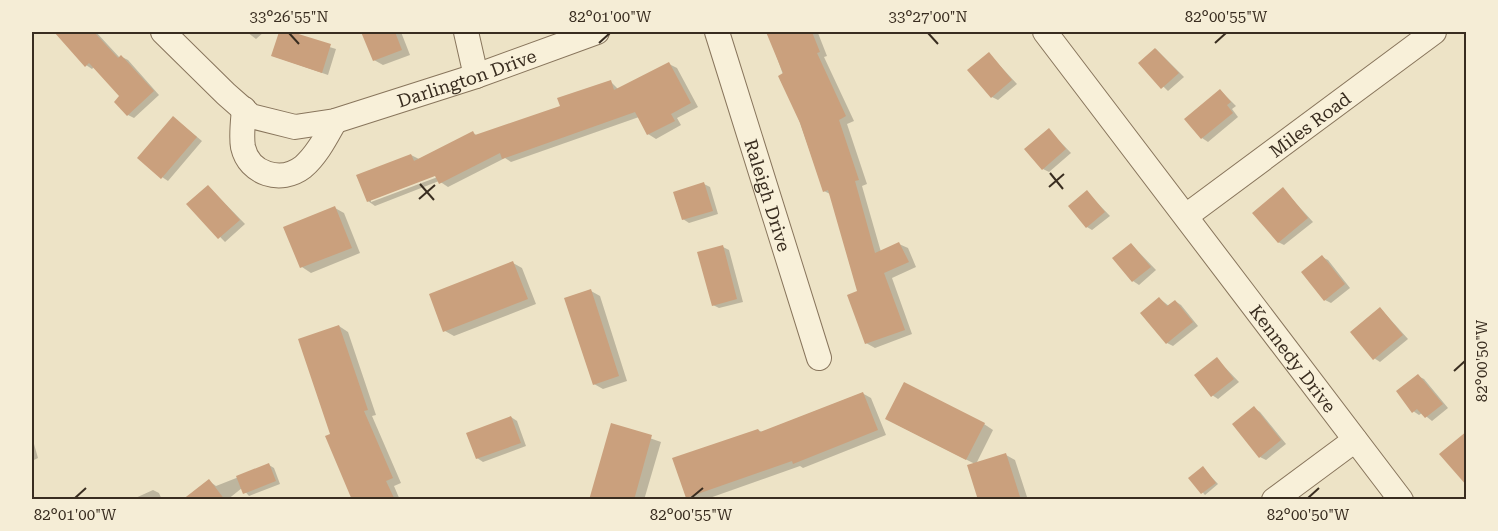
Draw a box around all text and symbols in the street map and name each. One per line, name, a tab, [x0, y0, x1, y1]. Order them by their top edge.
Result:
text: 33°26'55"N	[249, 8, 329, 26]
text: 82°01'00"W	[569, 8, 652, 26]
text: 33°27'00"N	[888, 8, 968, 26]
text: 82°00'55"W	[1185, 8, 1268, 26]
street label: Darlington Drive	[395, 45, 539, 111]
street label: Miles Road	[1265, 87, 1355, 161]
street label: Raleigh Drive	[741, 136, 796, 254]
street label: Kennedy Drive	[1246, 300, 1341, 416]
text: 82°00'50"W	[1473, 319, 1491, 402]
text: 82°01'00"W	[34, 506, 117, 524]
text: 82°00'55"W	[650, 506, 733, 524]
text: 82°00'50"W	[1267, 506, 1350, 524]

